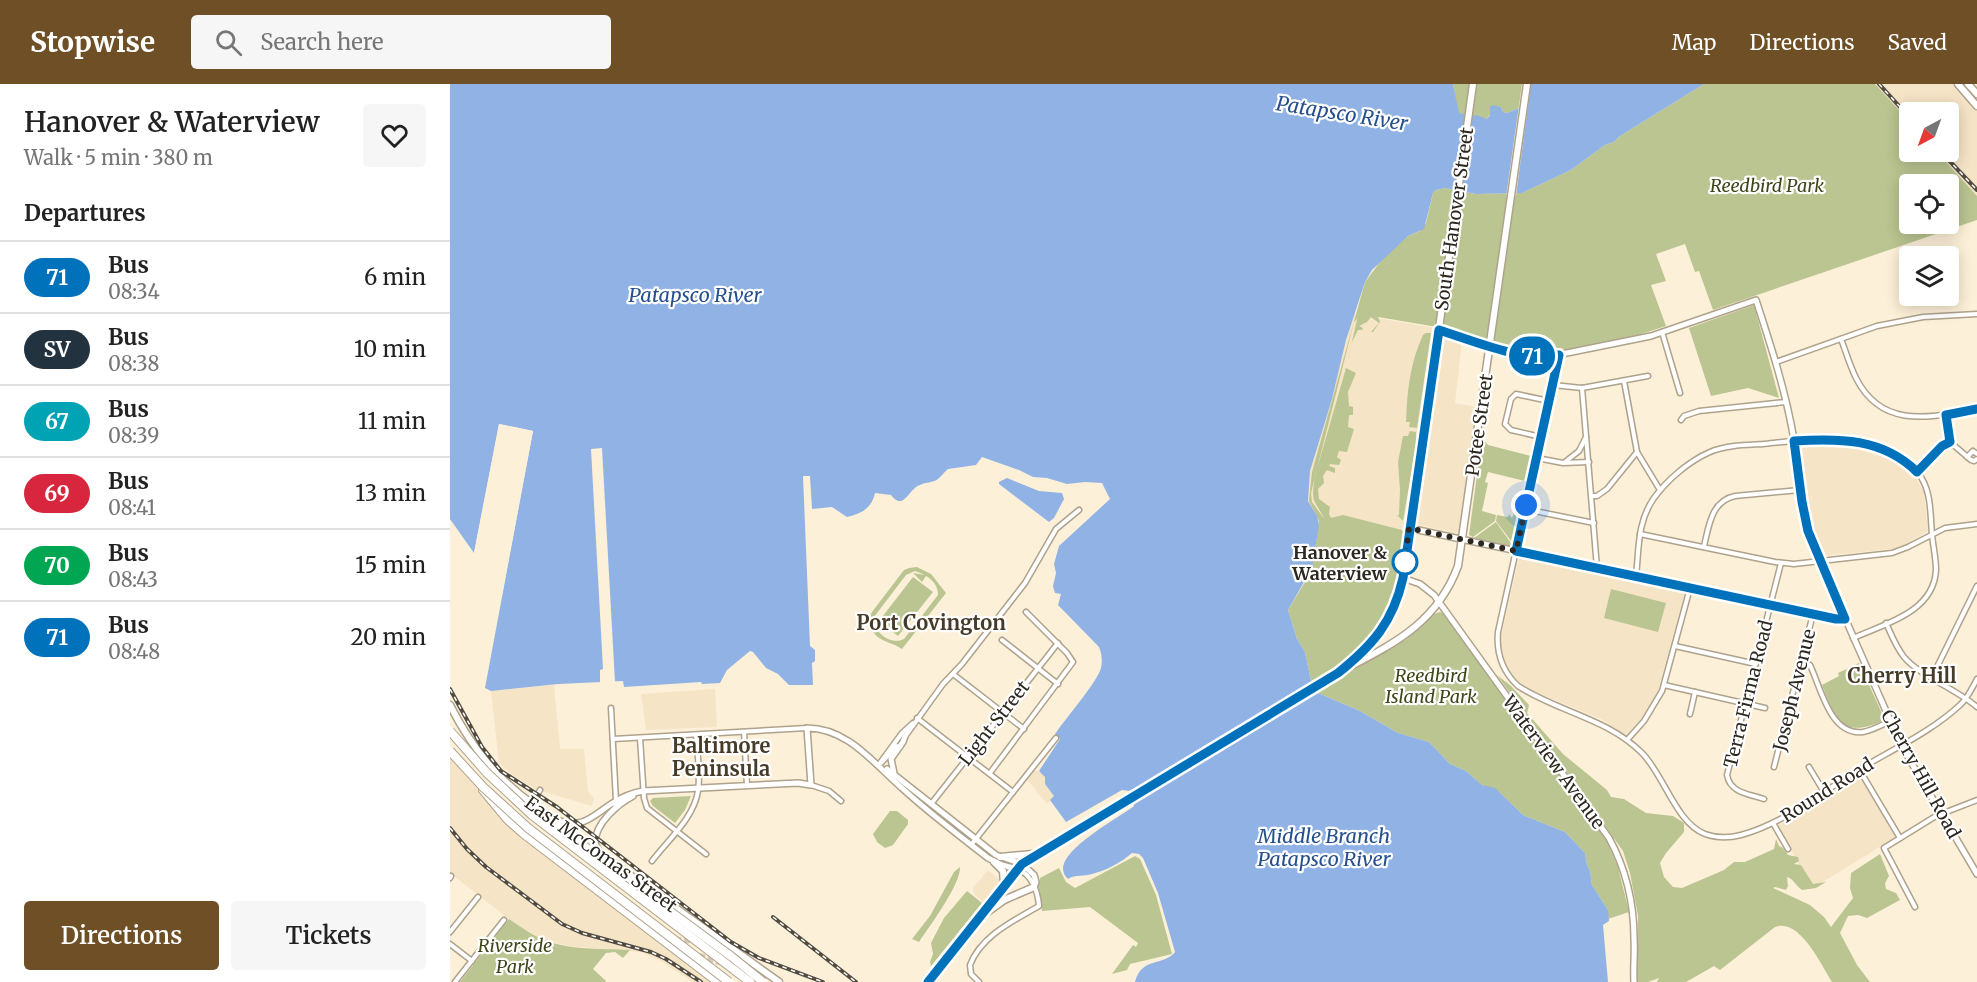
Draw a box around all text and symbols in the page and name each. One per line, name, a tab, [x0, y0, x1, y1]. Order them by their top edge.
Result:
search box	[191, 15, 611, 69]
text: Stopwise	[30, 24, 155, 60]
icon: search	[212, 26, 245, 59]
text: Search here	[260, 28, 384, 56]
text: Map	[1672, 29, 1716, 56]
text: Directions	[1749, 29, 1854, 56]
text: Saved	[1887, 29, 1947, 56]
water label: Patapsco River	[1274, 90, 1411, 136]
north arrow	[1899, 102, 1959, 162]
map controls	[1899, 102, 1959, 306]
text: Hanover & Waterview	[24, 104, 320, 140]
button: heart	[363, 104, 426, 167]
street label: South Hanover Street	[1430, 126, 1478, 312]
text: Walk · 5 min · 380 m	[24, 145, 213, 170]
park label: Reedbird Park	[1710, 174, 1824, 197]
button: locate	[1899, 174, 1959, 234]
text: Departures	[24, 199, 146, 227]
button: layers	[1899, 246, 1959, 306]
text: Bus	[108, 251, 149, 279]
text: 6 min	[364, 263, 426, 291]
text: 71	[46, 264, 68, 291]
text: 08:34	[108, 279, 160, 304]
water label: Patapsco River	[628, 282, 762, 307]
text: Bus	[108, 323, 149, 351]
text: 10 min	[354, 335, 426, 363]
text: SV	[44, 336, 71, 363]
line badge: 71	[1505, 336, 1559, 376]
text: 71	[1521, 343, 1543, 370]
text: 08:38	[108, 351, 159, 376]
street label: Potee Street	[1460, 372, 1498, 478]
text: Bus	[108, 395, 149, 423]
text: 11 min	[358, 407, 426, 435]
text: 67	[45, 408, 69, 435]
text: 08:39	[108, 423, 159, 448]
text: Bus	[108, 467, 149, 495]
text: 13 min	[355, 479, 426, 507]
text: 69	[44, 480, 70, 507]
your location	[1511, 490, 1541, 520]
text: 08:41	[108, 495, 156, 520]
text: Bus	[108, 539, 149, 567]
place label: Hanover & Waterview	[1291, 541, 1387, 585]
marker: Hanover & Waterview	[1392, 549, 1418, 575]
text: 15 min	[355, 551, 426, 579]
text: 70	[44, 552, 70, 579]
text: 08:43	[108, 567, 158, 592]
district label: Port Covington	[856, 610, 1006, 635]
text: Bus	[108, 611, 149, 639]
street label: Terra Firma Road	[1719, 618, 1778, 770]
text: 20 min	[350, 623, 426, 651]
text: 71	[46, 624, 68, 651]
street label: Joseph Avenue	[1767, 627, 1820, 754]
text: 08:48	[108, 639, 160, 664]
district label: Cherry Hill	[1847, 663, 1957, 688]
park label: Reedbird Island Park	[1385, 664, 1477, 708]
street label: Light Street	[954, 676, 1034, 770]
street label: Waterview Avenue	[1497, 690, 1610, 833]
street label: Cherry Hill Road	[1876, 706, 1966, 842]
district label: Baltimore Peninsula	[672, 733, 770, 781]
street label: Round Road	[1776, 752, 1878, 828]
street label: East McComas Street	[520, 791, 682, 917]
water label: Middle Branch Patapsco River	[1257, 823, 1391, 871]
button: Directions	[24, 901, 219, 970]
button: Tickets	[231, 901, 426, 970]
park label: Riverside Park	[478, 934, 552, 978]

